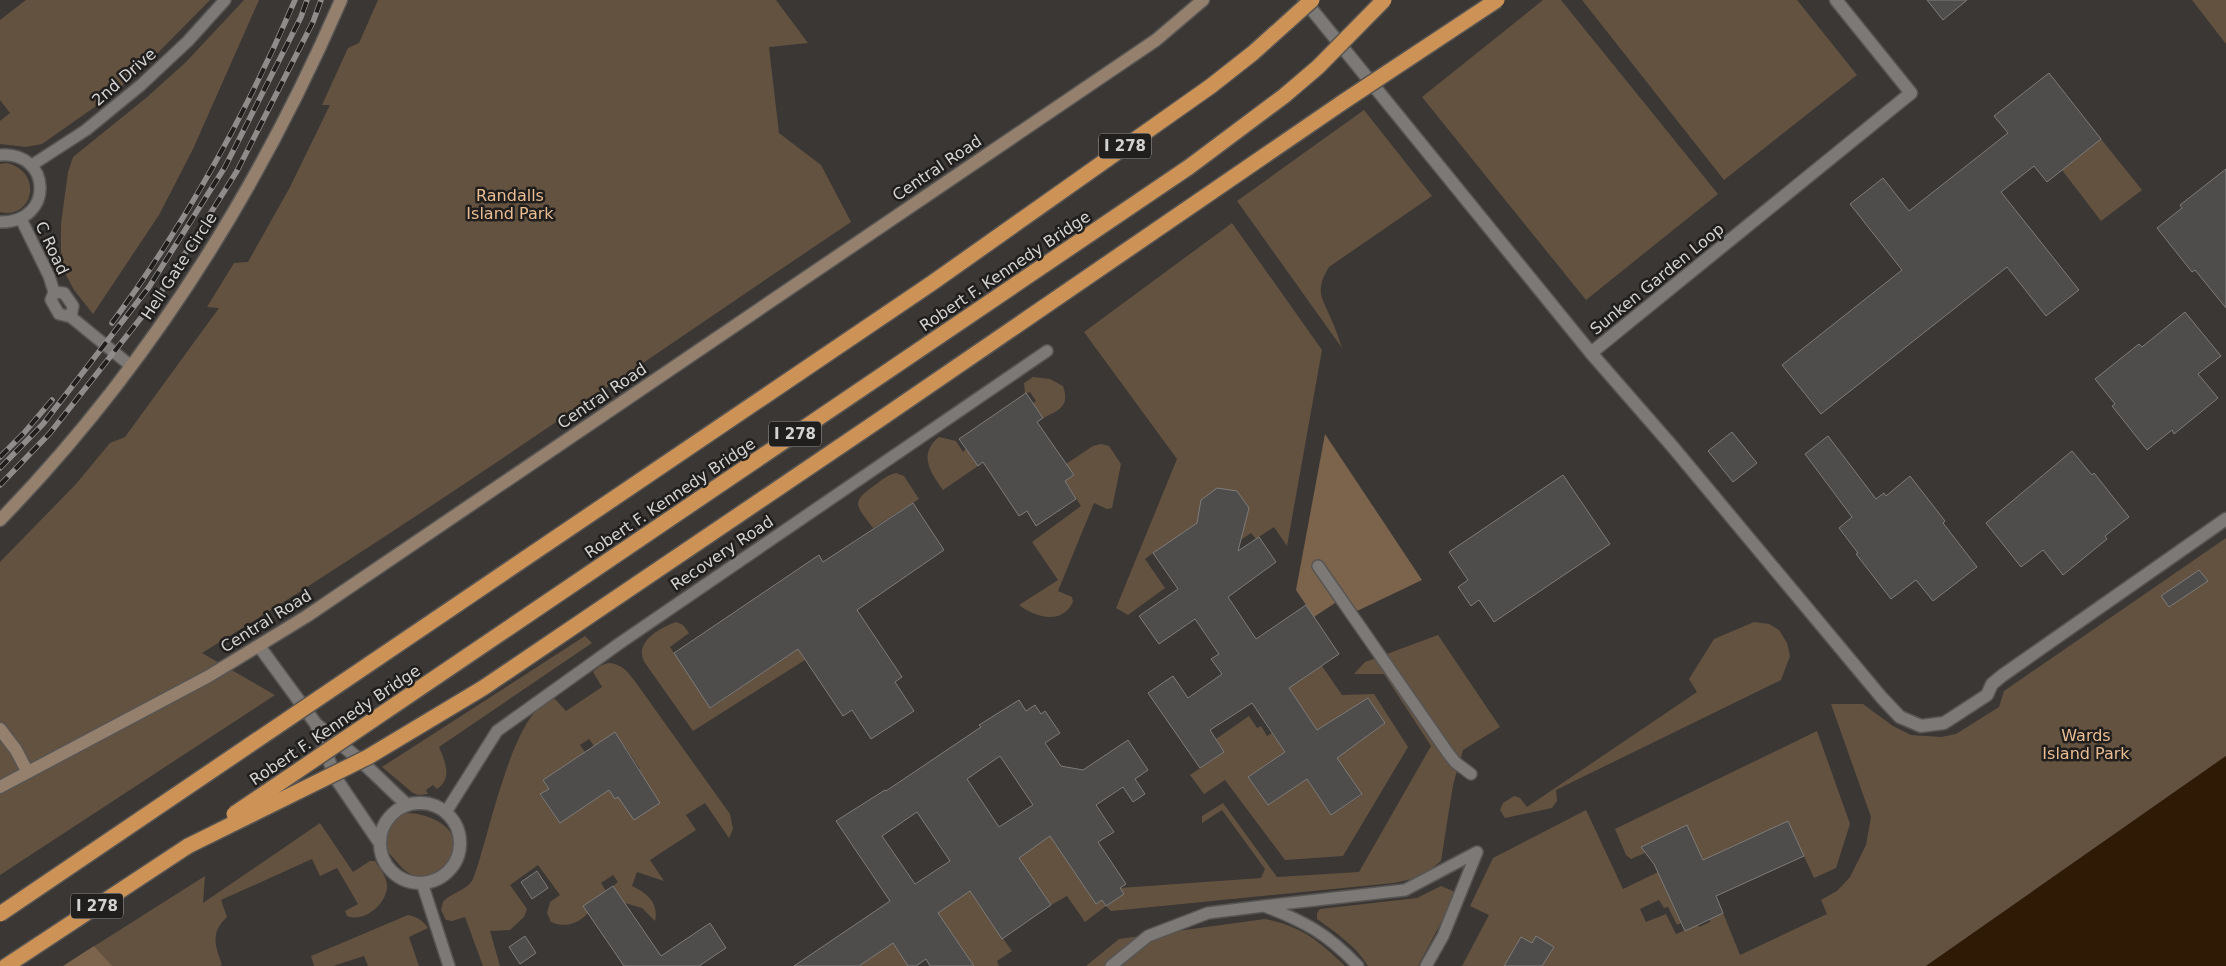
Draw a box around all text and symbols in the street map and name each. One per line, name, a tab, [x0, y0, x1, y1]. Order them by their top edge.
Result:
street label: 2nd Drive	[88, 44, 160, 110]
street label: Central Road	[889, 131, 985, 205]
road number: I 278	[1099, 134, 1151, 158]
park label: Randalls Island Park	[466, 186, 554, 223]
street label: Robert F. Kennedy Bridge	[916, 207, 1094, 335]
street label: Hell Gate Circle	[137, 209, 221, 323]
street label: C Road	[31, 218, 73, 278]
street label: Sunken Garden Loop	[1586, 219, 1728, 339]
street label: Central Road	[554, 359, 650, 433]
road number: I 278	[769, 422, 821, 446]
street label: Robert F. Kennedy Bridge	[581, 434, 759, 562]
street label: Recovery Road	[667, 512, 777, 594]
street label: Central Road	[217, 586, 315, 656]
street label: Robert F. Kennedy Bridge	[246, 661, 424, 789]
park label: Wards Island Park	[2042, 726, 2130, 763]
road number: I 278	[71, 894, 123, 918]

